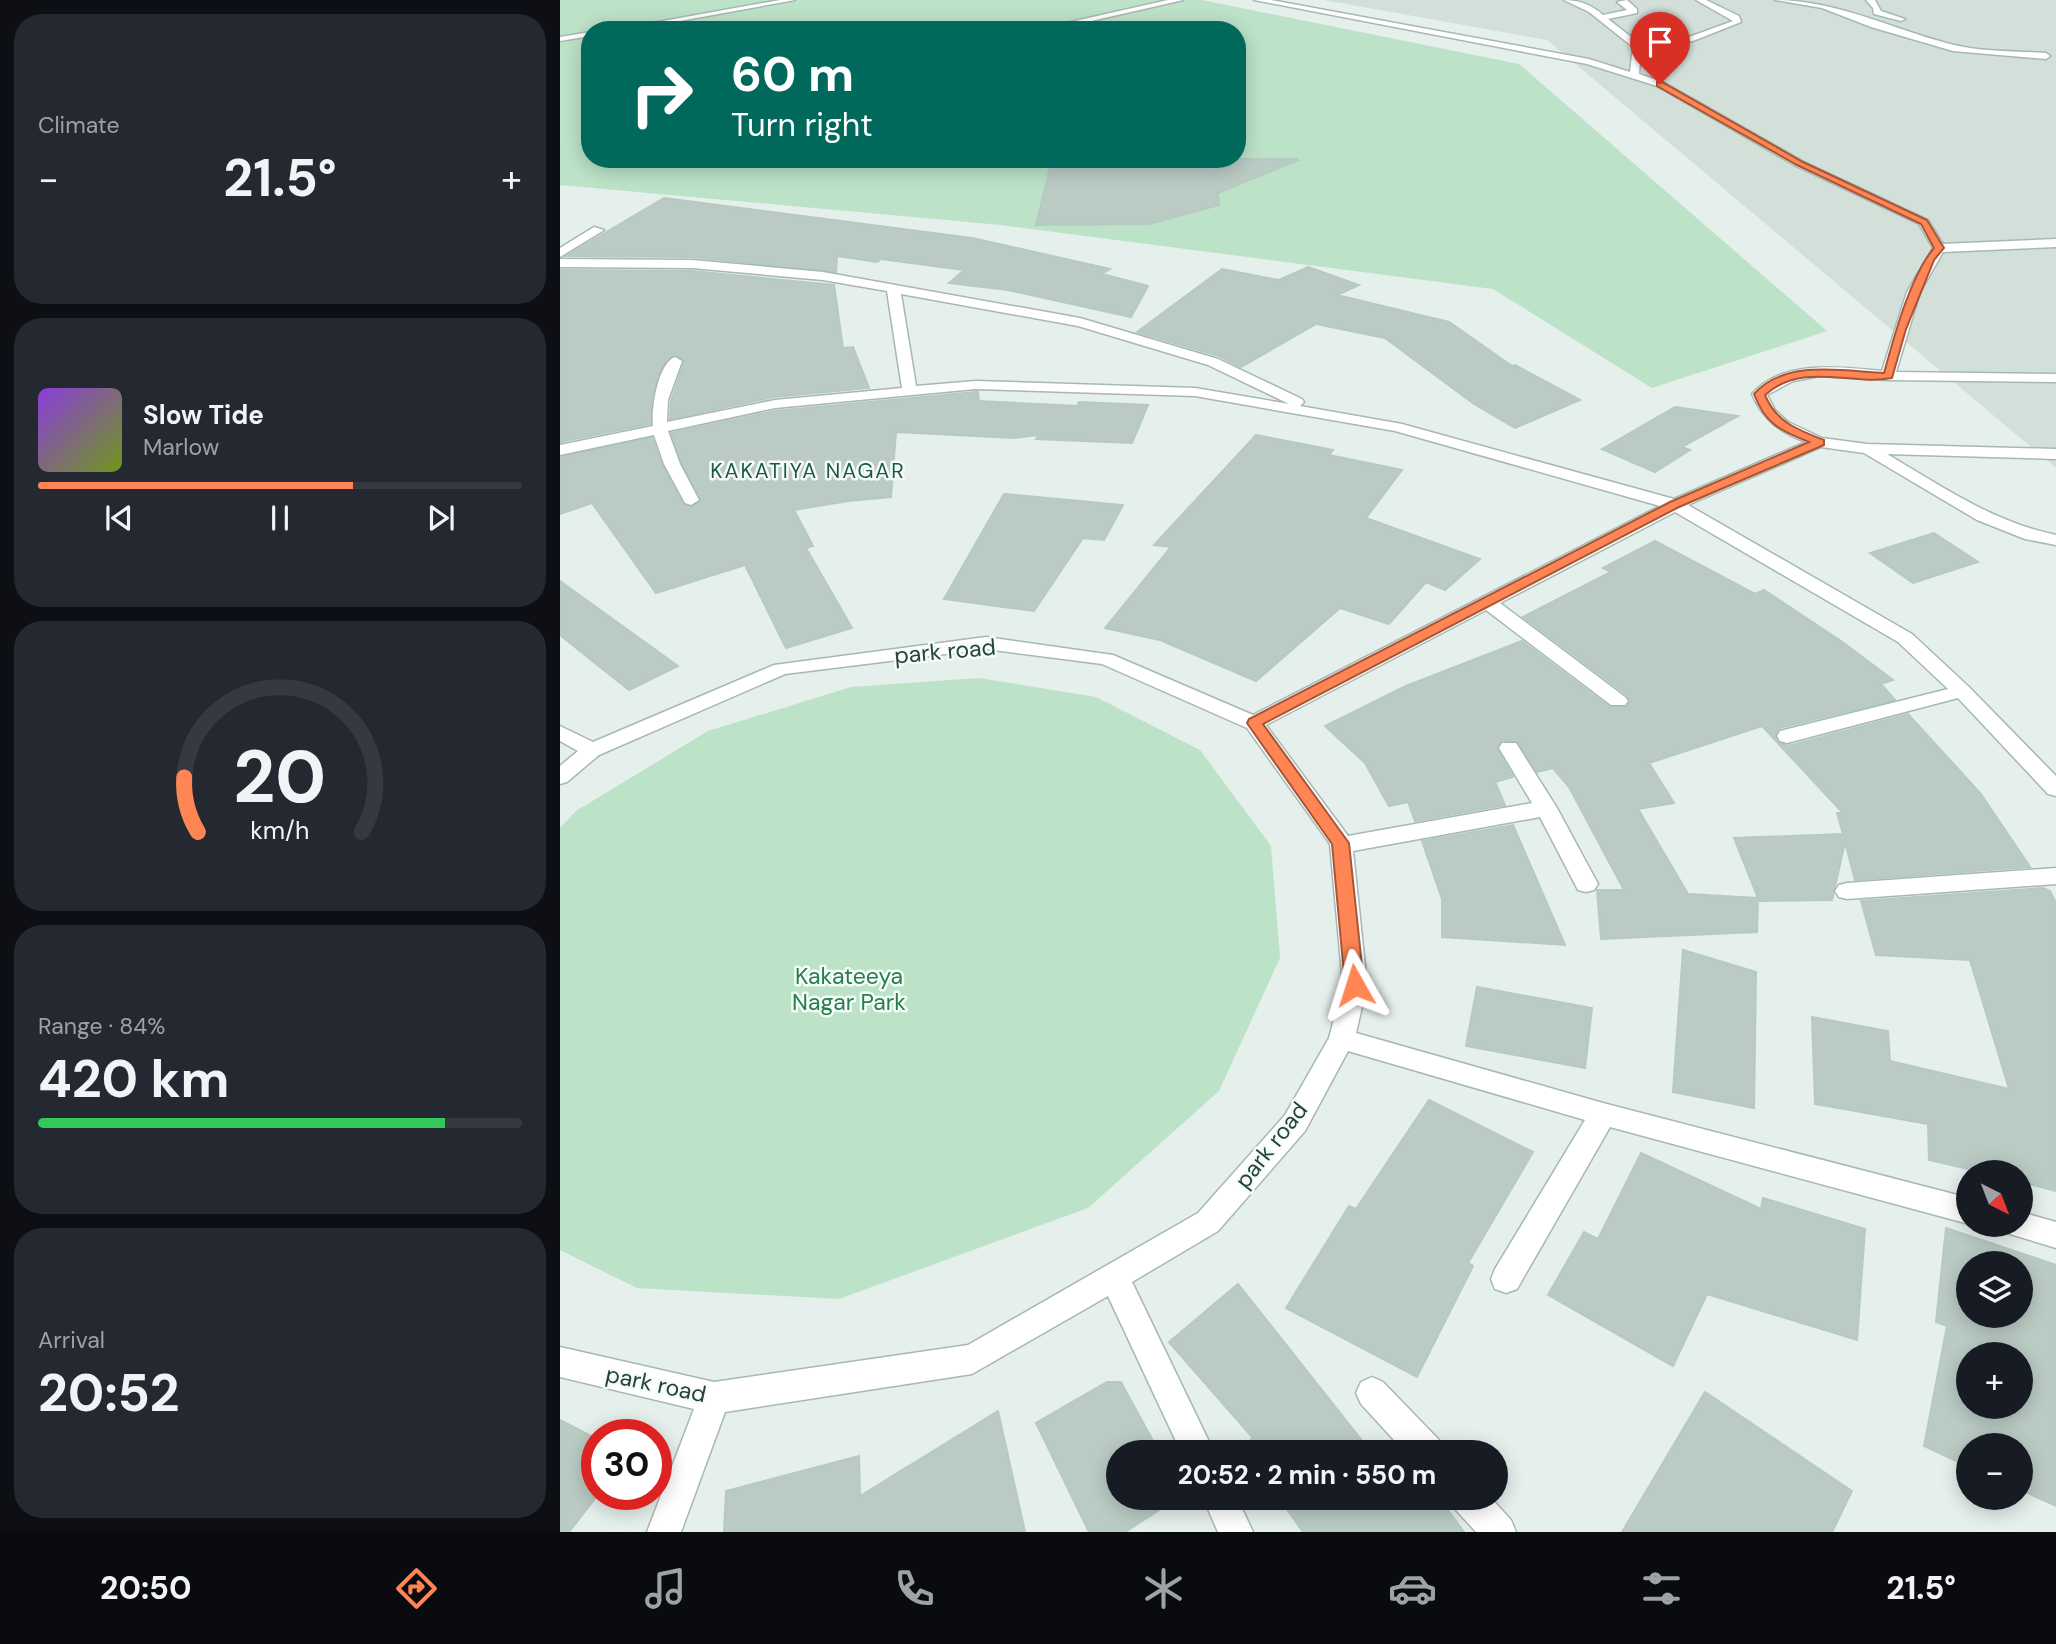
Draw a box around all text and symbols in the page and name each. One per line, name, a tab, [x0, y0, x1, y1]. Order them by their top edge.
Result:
pin	[1630, 12.0, 1690, 84]
icon: arrive	[1641, 23, 1679, 61]
text: 60 m	[731, 42, 854, 106]
icon: right	[616, 49, 707, 140]
text: Turn right	[731, 104, 873, 146]
text: Climate	[38, 110, 120, 140]
text: 21.5°	[223, 144, 337, 212]
text: −	[38, 154, 59, 204]
text: +	[501, 154, 522, 204]
text: Slow Tide	[143, 398, 264, 432]
text: Marlow	[143, 432, 219, 462]
district label: KAKATIYA NAGAR	[710, 457, 906, 485]
icon: previous	[100, 499, 138, 537]
icon: pause	[261, 499, 299, 537]
icon: next	[422, 499, 460, 537]
street label: park road	[893, 632, 997, 670]
text: 20	[234, 730, 326, 825]
text: km/h	[250, 814, 310, 847]
position arrow	[1318, 948, 1392, 1022]
park label: Kakateeya Nagar Park	[792, 961, 906, 1017]
text: Range · 84%	[38, 1011, 165, 1041]
text: 420 km	[38, 1045, 229, 1113]
street label: park road	[1228, 1096, 1314, 1194]
north arrow	[1956, 1160, 2034, 1237]
map controls	[1956, 1160, 2033, 1510]
button: layers	[1956, 1251, 2033, 1328]
text: Arrival	[38, 1325, 105, 1355]
button: +	[1956, 1342, 2033, 1419]
text: 20:52	[38, 1359, 180, 1427]
street label: park road	[603, 1359, 709, 1409]
speed limit sign: 30	[581, 1419, 672, 1510]
button: −	[1956, 1433, 2033, 1510]
text: 20:52 · 2 min · 550 m	[1178, 1458, 1436, 1492]
icon: directions	[392, 1564, 441, 1613]
icon: music	[641, 1564, 690, 1613]
icon: phone	[890, 1564, 939, 1613]
icon: climate	[1139, 1564, 1188, 1613]
icon: car	[1388, 1564, 1437, 1613]
icon: filters	[1637, 1564, 1686, 1613]
text: 20:50	[100, 1567, 191, 1609]
text: 21.5°	[1886, 1567, 1956, 1609]

